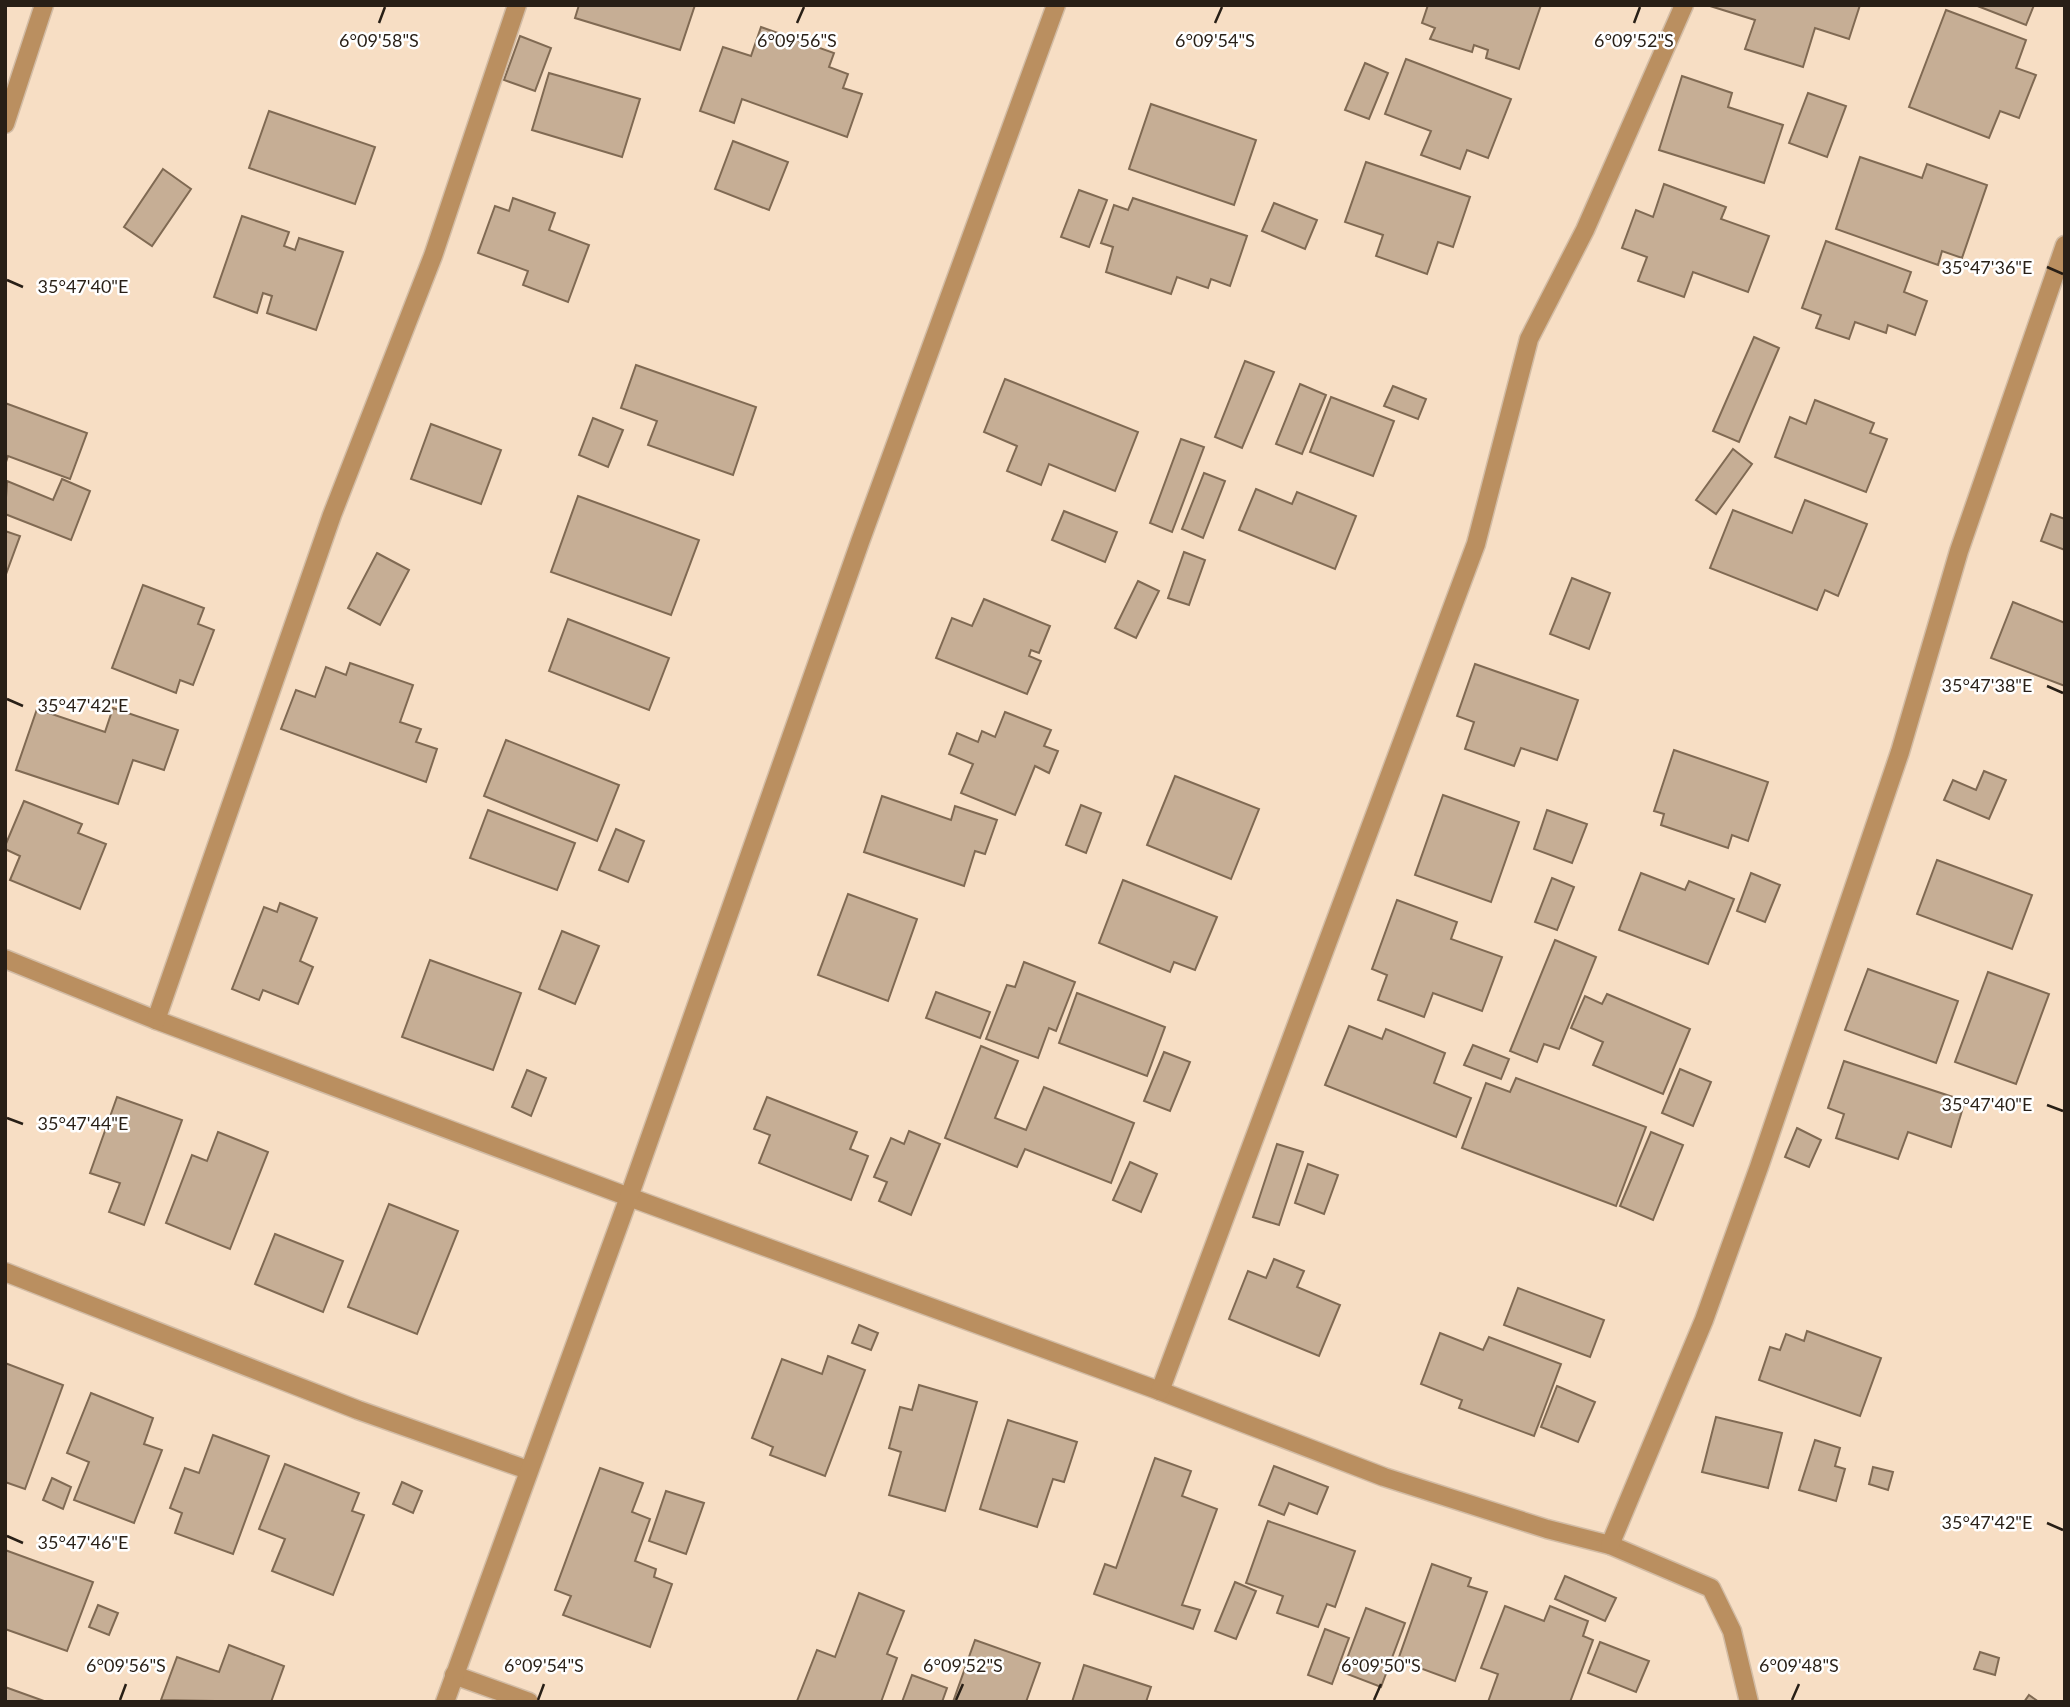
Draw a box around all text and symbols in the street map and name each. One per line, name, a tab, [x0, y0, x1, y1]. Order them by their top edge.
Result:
text: 6°09'58"S	[339, 29, 419, 51]
text: 6°09'56"S	[757, 29, 837, 51]
text: 6°09'54"S	[1175, 29, 1255, 51]
text: 6°09'52"S	[1594, 29, 1674, 51]
text: 35°47'36"E	[1942, 256, 2032, 278]
text: 35°47'40"E	[38, 275, 128, 297]
text: 35°47'38"E	[1942, 674, 2032, 696]
text: 35°47'42"E	[38, 694, 128, 716]
text: 35°47'40"E	[1942, 1093, 2032, 1115]
text: 35°47'44"E	[38, 1112, 128, 1134]
text: 35°47'42"E	[1942, 1511, 2032, 1533]
text: 35°47'46"E	[38, 1531, 128, 1553]
text: 6°09'56"S	[86, 1654, 166, 1676]
text: 6°09'54"S	[504, 1654, 584, 1676]
text: 6°09'52"S	[923, 1654, 1003, 1676]
text: 6°09'50"S	[1341, 1654, 1421, 1676]
text: 6°09'48"S	[1759, 1654, 1839, 1676]

